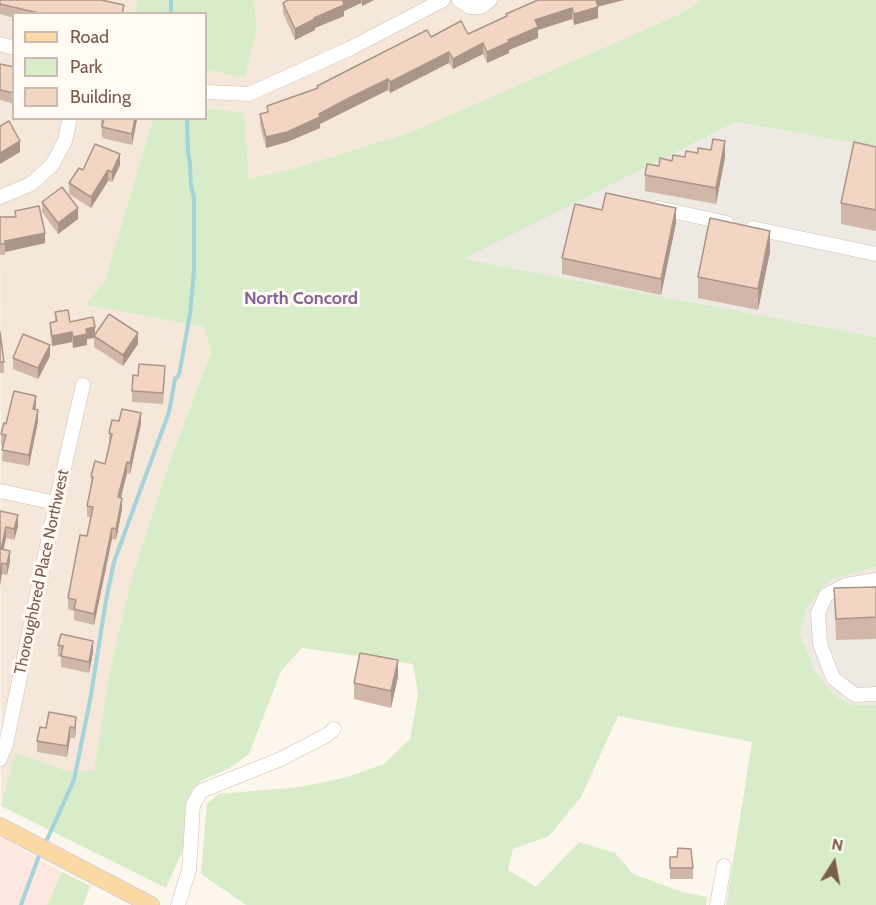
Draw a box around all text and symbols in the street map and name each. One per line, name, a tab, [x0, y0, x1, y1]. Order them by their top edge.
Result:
legend	[12, 12, 207, 120]
text: Road	[70, 26, 109, 48]
text: Park	[70, 56, 102, 78]
text: Building	[70, 86, 131, 108]
district label: North Concord	[244, 288, 358, 310]
street label: Thoroughbred Place Northwest	[11, 468, 73, 676]
north arrow	[804, 833, 864, 893]
text: N	[830, 834, 845, 855]

